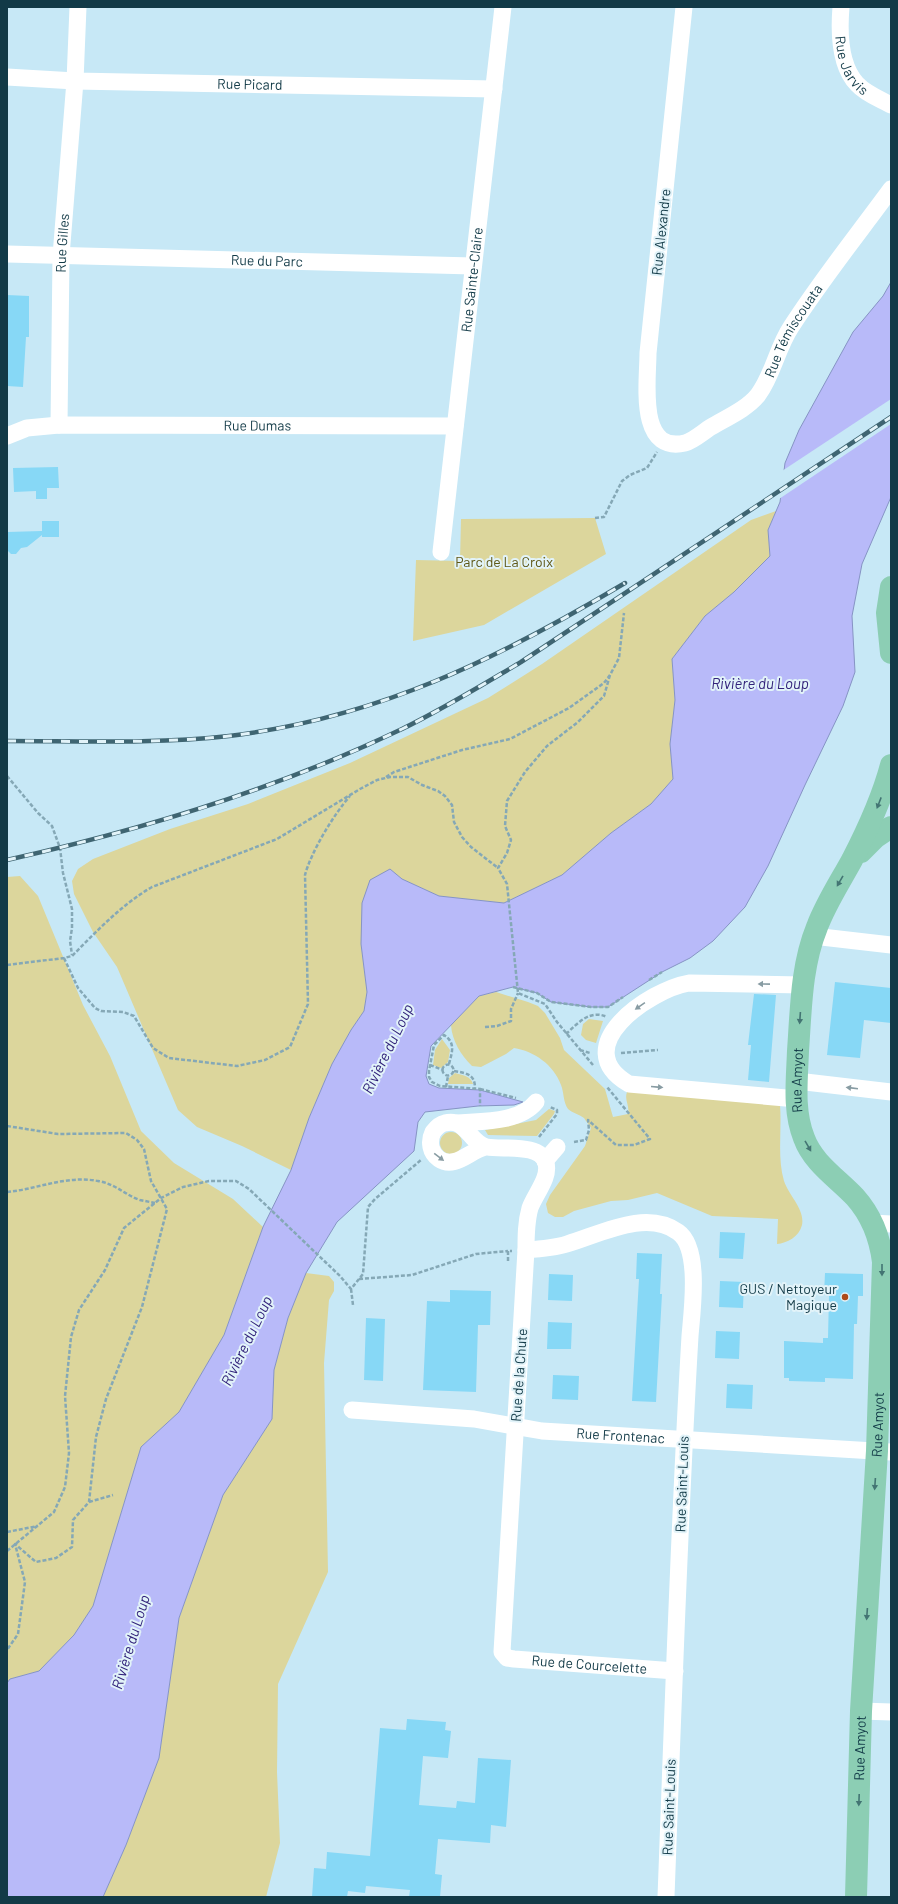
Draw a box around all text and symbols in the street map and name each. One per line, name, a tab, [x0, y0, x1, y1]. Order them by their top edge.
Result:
street label: Rue Jarvis	[832, 35, 872, 99]
street label: Rue Picard	[217, 75, 283, 93]
street label: Rue Alexandre	[648, 188, 673, 276]
street label: Rue Gilles	[52, 213, 72, 273]
street label: Rue Sainte-Claire	[457, 226, 486, 333]
street label: Rue du Parc	[231, 251, 303, 270]
street label: Rue Témiscouata	[760, 281, 826, 380]
street label: Rue Dumas	[223, 416, 292, 434]
park label: Parc de La Croix	[455, 553, 553, 570]
water label: Rivière du Loup	[711, 674, 809, 692]
one-way arrow	[876, 797, 882, 809]
one-way arrow	[836, 875, 843, 887]
one-way arrow	[757, 981, 770, 987]
water label: Rivière du Loup	[358, 1001, 417, 1096]
one-way arrow	[635, 1002, 646, 1010]
one-way arrow	[797, 1012, 804, 1024]
street label: Rue Amyot	[787, 1047, 806, 1114]
one-way arrow	[651, 1084, 663, 1091]
one-way arrow	[846, 1084, 858, 1091]
one-way arrow	[805, 1140, 811, 1152]
one-way arrow	[434, 1153, 445, 1162]
one-way arrow	[879, 1264, 886, 1276]
place label: GUS / Nettoyeur Magique	[740, 1280, 837, 1313]
marker: GUS / Nettoyeur Magique	[840, 1292, 850, 1302]
water label: Rivière du Loup	[217, 1293, 276, 1388]
street label: Rue de la Chute	[507, 1328, 530, 1422]
street label: Rue Amyot	[868, 1392, 887, 1458]
street label: Rue Frontenac	[576, 1424, 665, 1446]
street label: Rue Saint-Louis	[671, 1435, 692, 1533]
one-way arrow	[872, 1478, 878, 1491]
water label: Rivière du Loup	[107, 1592, 153, 1691]
one-way arrow	[864, 1608, 871, 1620]
street label: Rue de Courcelette	[531, 1651, 648, 1677]
street label: Rue Amyot	[850, 1715, 869, 1781]
street label: Rue Saint-Louis	[658, 1758, 679, 1856]
one-way arrow	[855, 1794, 862, 1806]

